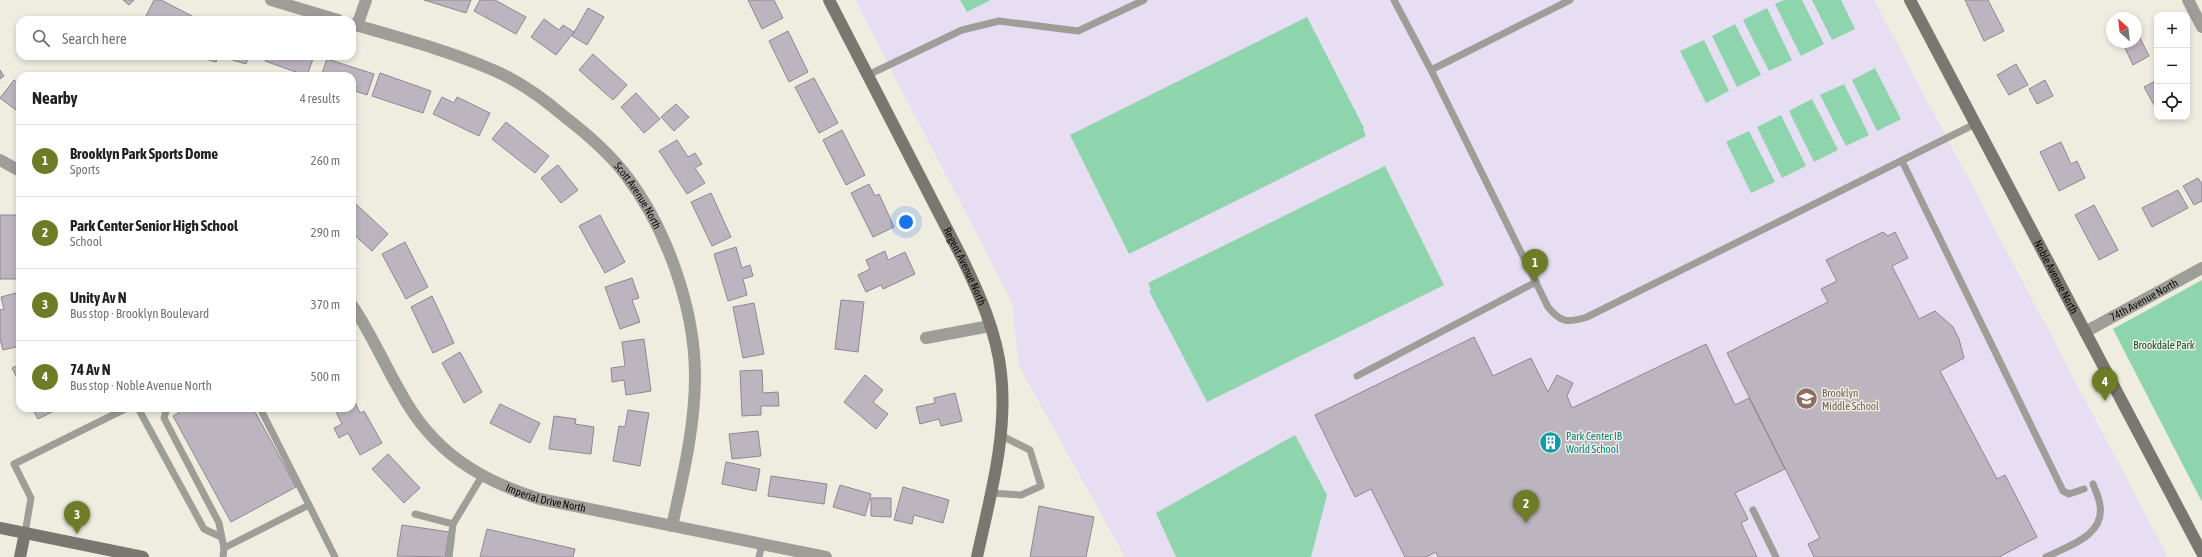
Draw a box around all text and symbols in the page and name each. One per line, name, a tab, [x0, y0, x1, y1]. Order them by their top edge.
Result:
north arrow	[2106, 12, 2142, 48]
map controls	[2154, 12, 2190, 120]
button: +	[2154, 12, 2190, 48]
search box	[16, 16, 356, 60]
icon: search	[30, 27, 52, 49]
text: Search here	[62, 30, 127, 47]
button: −	[2154, 48, 2190, 84]
button: locate	[2154, 84, 2190, 120]
text: Nearby	[32, 88, 78, 108]
text: 4 results	[300, 91, 340, 106]
text: Brooklyn Park Sports Dome	[70, 145, 218, 162]
text: 1	[42, 153, 48, 168]
text: 260 m	[311, 153, 340, 168]
street label: Scott Avenue North	[612, 160, 664, 231]
text: Sports	[70, 162, 100, 177]
your location	[896, 212, 916, 232]
text: Park Center Senior High School	[70, 217, 238, 234]
text: 2	[42, 225, 48, 240]
text: 290 m	[311, 225, 340, 240]
street label: Regent Avenue North	[941, 225, 989, 307]
text: School	[70, 234, 102, 249]
street label: Noble Avenue North	[2032, 238, 2080, 316]
pin: 1	[1522, 249, 1548, 282]
street label: 74th Avenue North	[2108, 276, 2180, 323]
text: Unity Av N	[70, 289, 127, 306]
text: 3	[42, 297, 48, 312]
text: 370 m	[311, 297, 340, 312]
text: Bus stop · Brooklyn Boulevard	[70, 306, 209, 321]
park label: Brookdale Park	[2133, 339, 2195, 351]
text: 74 Av N	[70, 361, 111, 378]
pin: 4	[2092, 368, 2118, 401]
text: 4	[42, 369, 48, 384]
text: 500 m	[311, 369, 340, 384]
text: Bus stop · Noble Avenue North	[70, 378, 212, 393]
school or university icon: Brooklyn Middle School	[1793, 386, 1819, 412]
place label: Brooklyn Middle School	[1822, 387, 1879, 412]
building icon: Park Center IB World School	[1537, 429, 1563, 455]
place label: Park Center IB World School	[1566, 430, 1623, 455]
street label: Imperial Drive North	[504, 481, 587, 514]
pin: 2	[1513, 490, 1539, 523]
pin: 3	[64, 501, 90, 534]

